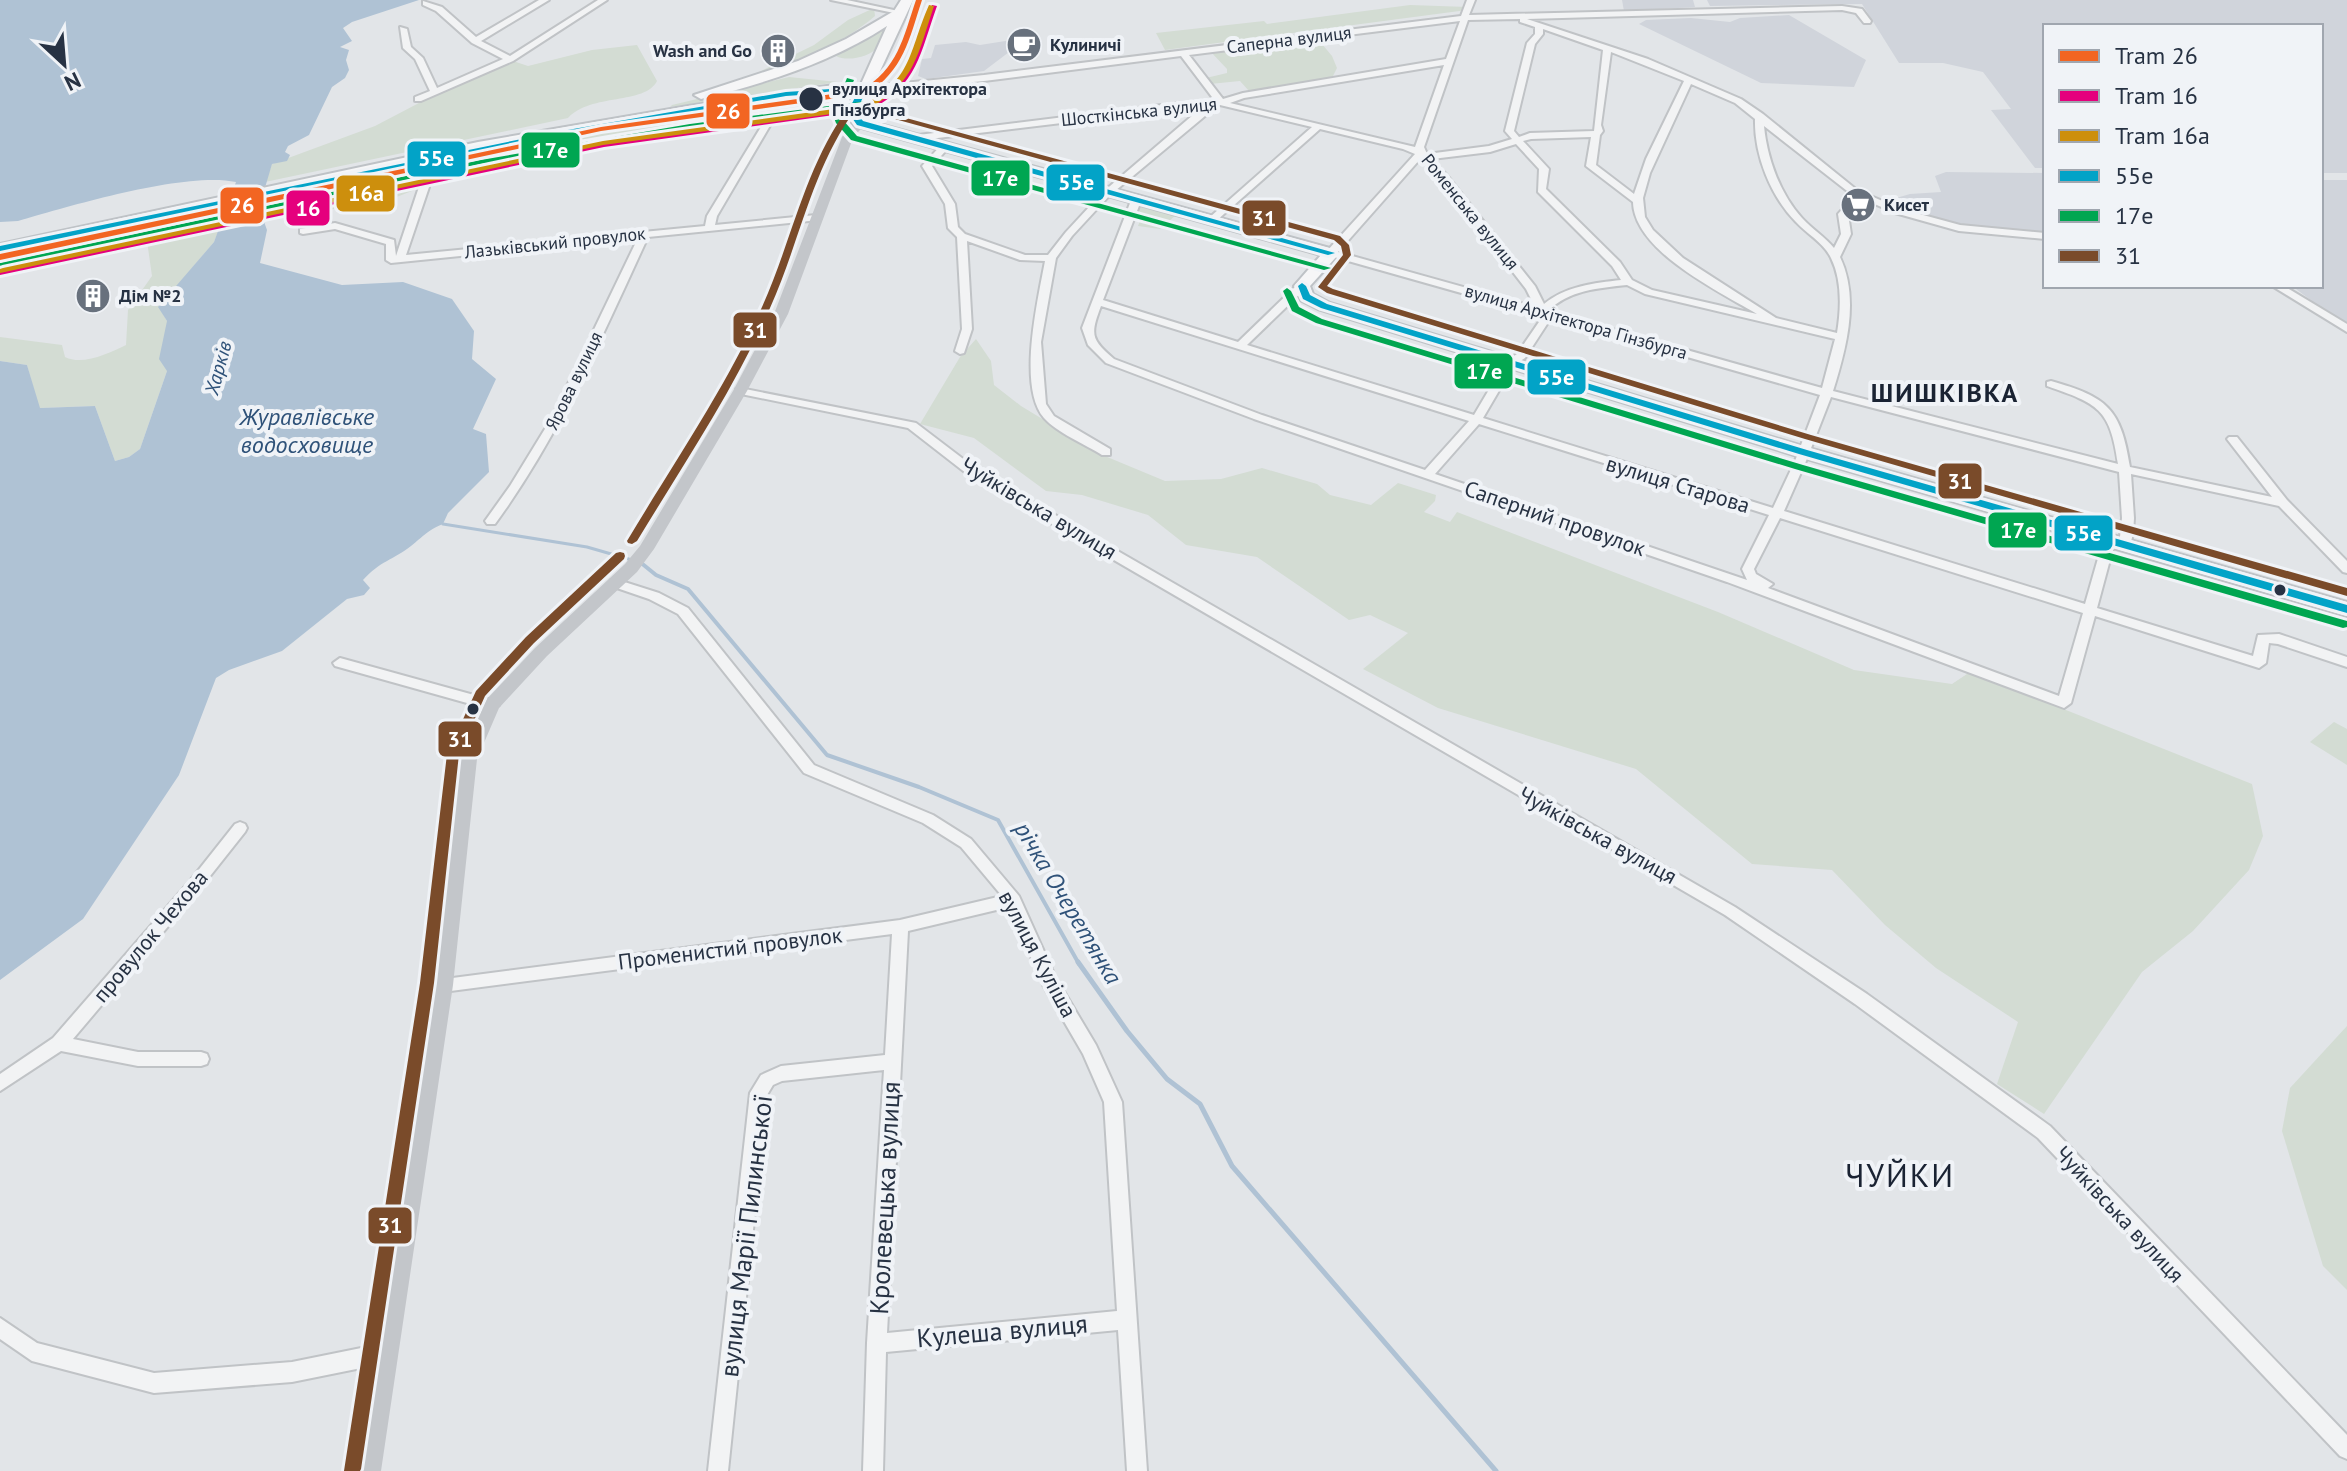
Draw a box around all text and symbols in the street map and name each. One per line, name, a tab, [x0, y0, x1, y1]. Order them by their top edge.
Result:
street label: Саперна вулиця	[1225, 20, 1353, 59]
north arrow	[24, 24, 104, 104]
legend	[2043, 24, 2323, 288]
cafe icon: Кулиничі	[1005, 26, 1043, 64]
building icon: Wash and Go	[759, 32, 797, 70]
place label: Кулиничі	[1050, 33, 1121, 56]
place label: Wash and Go	[653, 39, 752, 62]
text: Tram 26	[2115, 40, 2198, 71]
text: N	[60, 66, 85, 98]
place label: вулиця Архітектора Гінзбурга	[832, 77, 987, 121]
text: Tram 16	[2115, 80, 2198, 111]
marker: вулиця Архітектора Гінзбурга	[797, 85, 825, 113]
line badge: 26	[705, 92, 751, 130]
street label: Шосткінська вулиця	[1060, 92, 1218, 131]
text: 26	[716, 97, 740, 125]
text: Tram 16a	[2115, 120, 2210, 151]
line badge: 17е	[520, 131, 581, 169]
text: 17е	[532, 136, 568, 164]
line badge: 55е	[406, 140, 467, 178]
text: 55е	[418, 144, 454, 172]
street label: Роменська вулиця	[1417, 149, 1524, 274]
line badge: 17е	[970, 159, 1031, 197]
text: 55е	[2115, 160, 2153, 191]
line badge: 55е	[1045, 163, 1106, 202]
text: 17е	[982, 164, 1018, 192]
text: 55е	[1058, 168, 1094, 196]
line badge: 16a	[335, 174, 396, 213]
text: 16a	[348, 179, 384, 207]
line badge: 26	[219, 186, 265, 225]
supermarket icon: Кисет	[1839, 186, 1877, 224]
line badge: 16	[285, 189, 331, 227]
text: 26	[230, 191, 254, 219]
place label: Кисет	[1884, 193, 1930, 216]
text: 16	[296, 194, 320, 222]
line badge: 31	[1241, 199, 1287, 237]
text: 17е	[2115, 200, 2153, 231]
text: 31	[1252, 204, 1276, 232]
street label: Лазьківський провулок	[462, 222, 647, 264]
text: 31	[2115, 240, 2141, 271]
building icon: Дім №2	[74, 277, 112, 315]
street label: вулиця Архітектора Гінзбурга	[1462, 279, 1690, 364]
place label: Дім №2	[119, 284, 182, 307]
line badge: 31	[732, 311, 778, 349]
text: 31	[743, 316, 767, 344]
street label: Ярова вулиця	[540, 328, 607, 434]
water label: Харків	[198, 338, 238, 399]
line badge: 17е	[1453, 352, 1514, 390]
text: 17е	[1466, 357, 1502, 385]
line badge: 55е	[1526, 358, 1587, 396]
text: 55е	[1538, 363, 1574, 391]
district label: ШИШКІВКА	[1871, 376, 2019, 409]
water label: Журавлівське водосховище	[238, 401, 374, 460]
street label: вулиця Старова	[1603, 449, 1753, 519]
street label: Чуйківська вулиця	[956, 450, 1122, 566]
line badge: 31	[1937, 462, 1983, 500]
text: 31	[1948, 467, 1972, 495]
street label: Саперний провулок	[1461, 474, 1650, 562]
line badge: 17е	[1987, 511, 2048, 549]
line badge: 55е	[2053, 514, 2114, 552]
text: 17е	[2000, 516, 2036, 544]
text: 55е	[2065, 519, 2101, 547]
unlabelled marker	[2272, 582, 2288, 598]
unlabelled marker	[465, 701, 481, 717]
line badge: 31	[437, 720, 483, 758]
text: 31	[448, 725, 472, 753]
street label: Чуйківська вулиця	[1514, 780, 1682, 890]
water label: річка Очеретянка	[1007, 815, 1129, 990]
street label: провулок Чехова	[87, 864, 213, 1008]
street label: вулиця Куліша	[993, 886, 1083, 1022]
street label: Променистий провулок	[616, 920, 844, 976]
street label: Кролевецька вулиця	[862, 1081, 907, 1315]
street label: вулиця Марії Пилинської	[712, 1093, 779, 1379]
street label: Чуйківська вулиця	[2049, 1140, 2191, 1288]
district label: ЧУЙКИ	[1845, 1154, 1955, 1196]
line badge: 31	[367, 1206, 413, 1245]
text: 31	[378, 1211, 402, 1239]
street label: Кулеша вулиця	[915, 1307, 1089, 1354]

